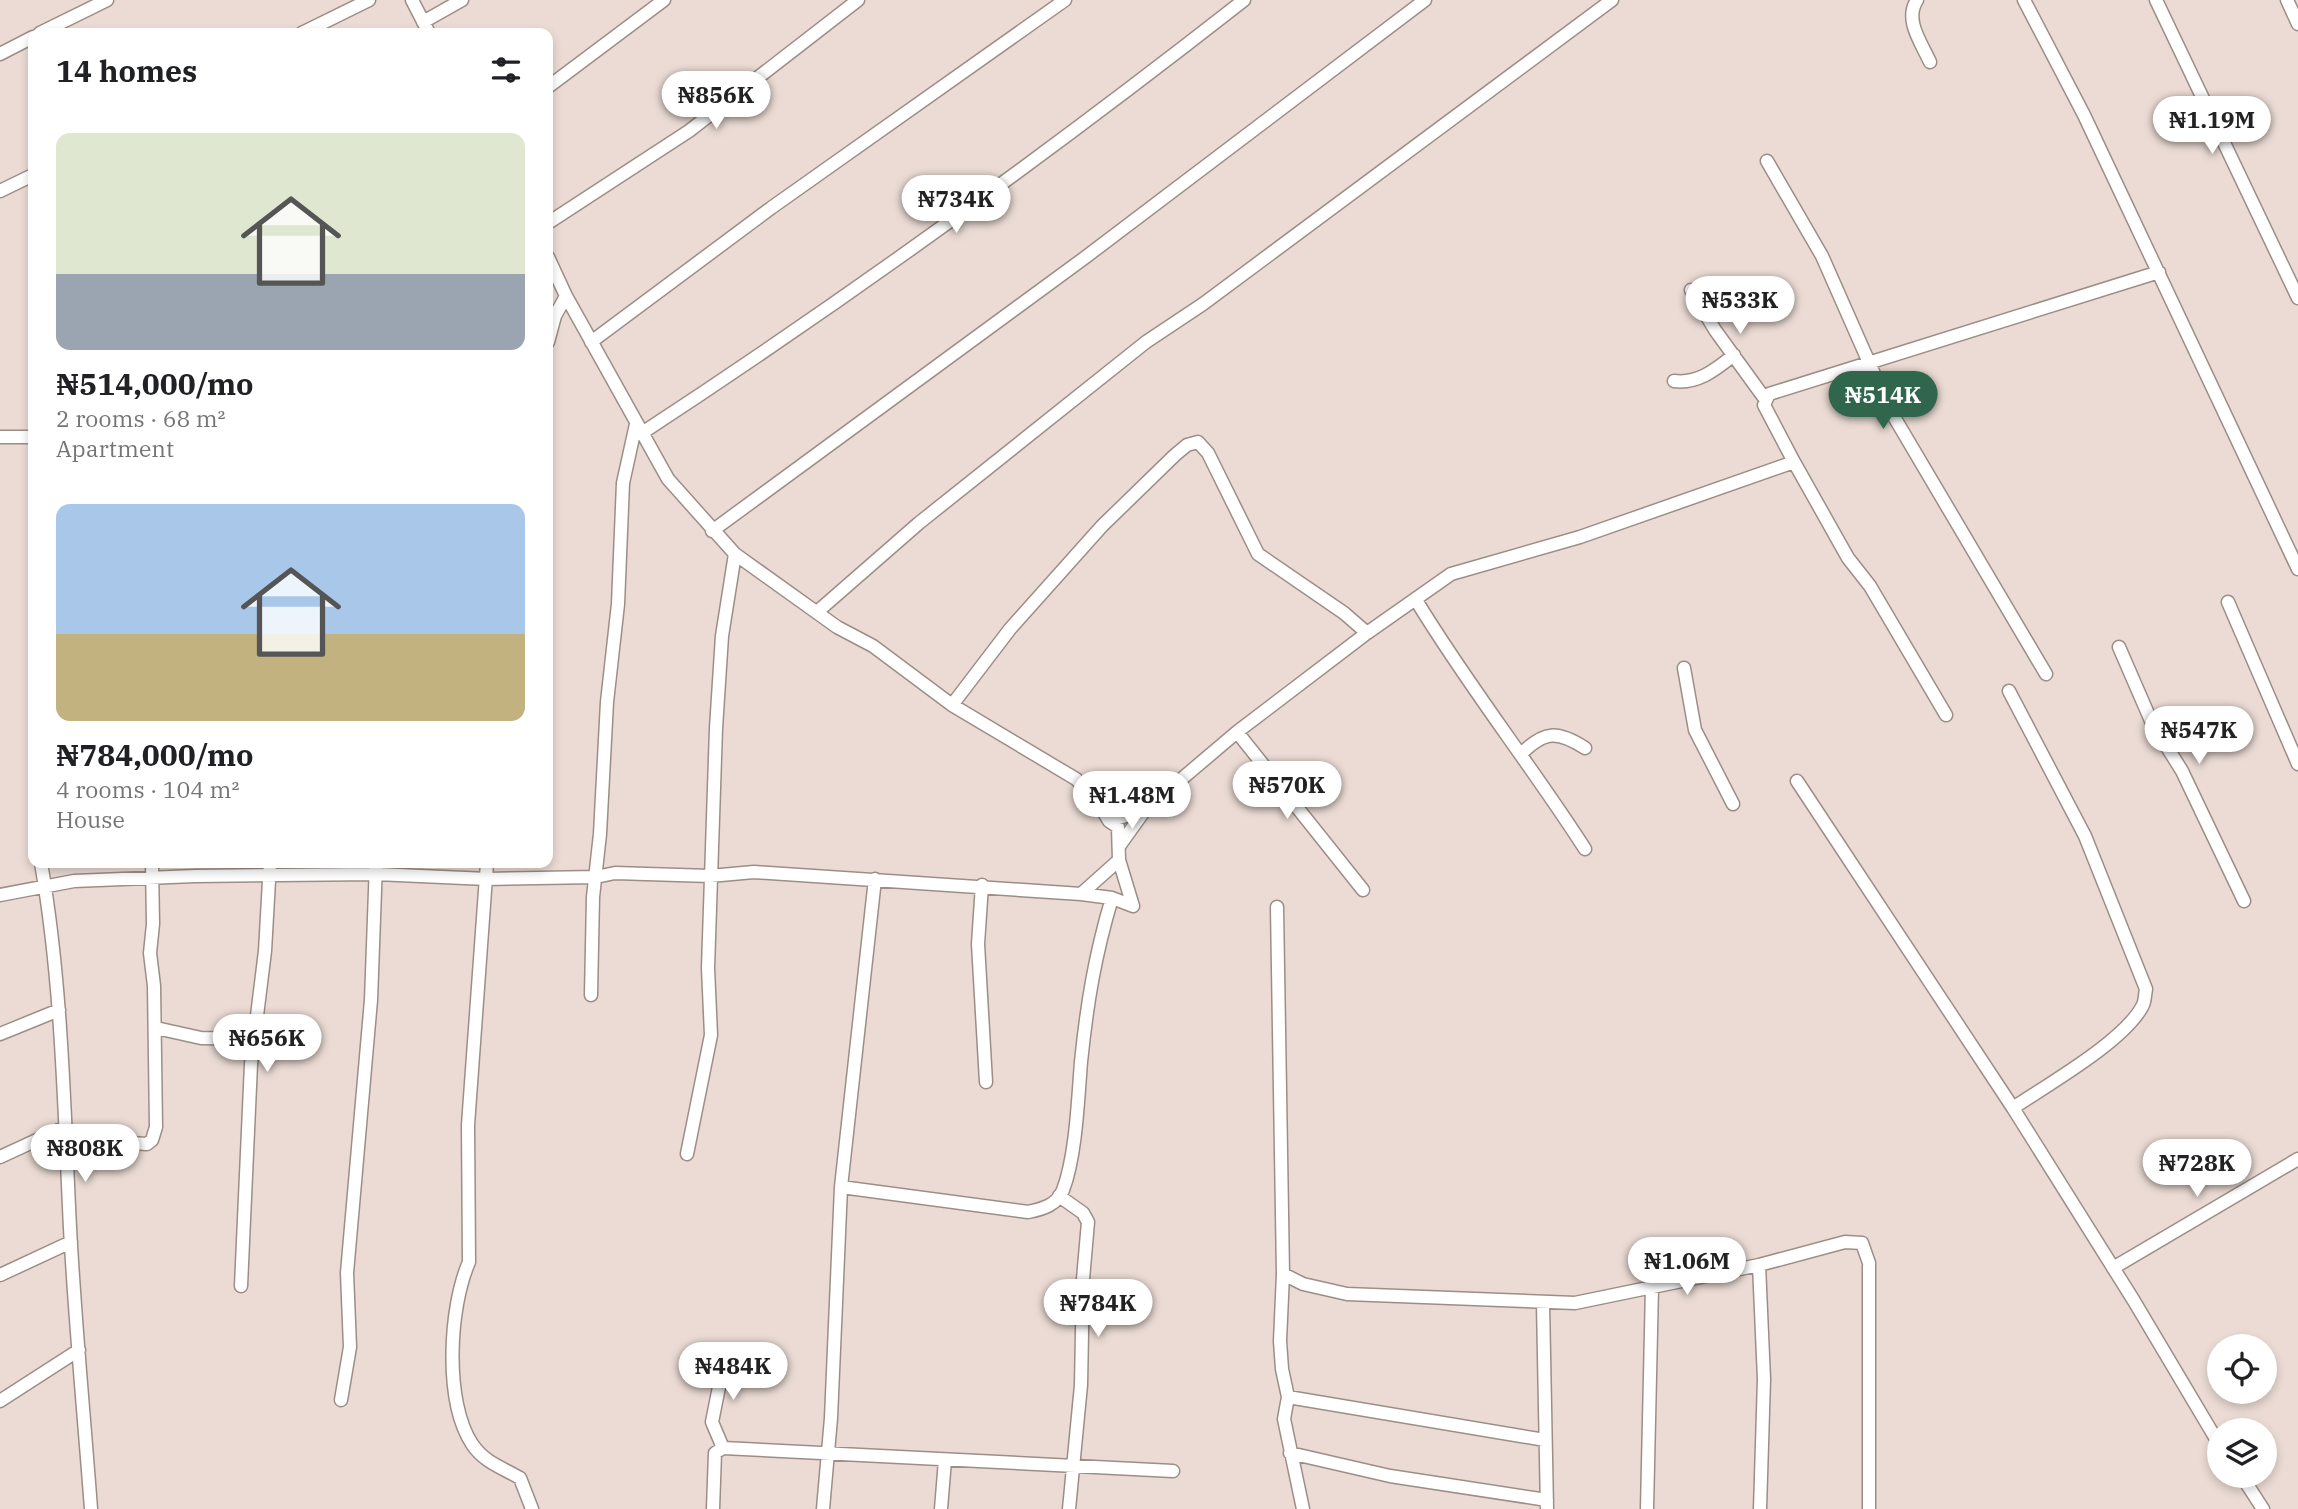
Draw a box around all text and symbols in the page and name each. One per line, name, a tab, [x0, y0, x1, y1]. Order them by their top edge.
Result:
text: 14 homes	[56, 51, 197, 90]
icon: filters	[487, 51, 525, 89]
pin: ₦856K	[667, 72, 765, 131]
text: ₦856K	[678, 79, 754, 109]
pin: ₦1.19M	[2155, 96, 2269, 156]
text: ₦1.19M	[2169, 104, 2255, 134]
pin: ₦734K	[907, 176, 1005, 235]
icon: home	[228, 178, 354, 304]
text: ₦734K	[918, 183, 994, 213]
pin: ₦533K	[1691, 276, 1789, 336]
text: ₦533K	[1702, 284, 1778, 314]
text: ₦514,000/mo	[56, 364, 254, 403]
pin: ₦514K	[1834, 372, 1932, 431]
text: ₦514K	[1845, 379, 1921, 409]
text: 2 rooms · 68 m²	[56, 403, 226, 433]
text: Apartment	[56, 433, 174, 463]
icon: home	[228, 549, 354, 675]
pin: ₦547K	[2150, 706, 2248, 766]
text: ₦547K	[2161, 714, 2237, 744]
text: ₦784,000/mo	[56, 735, 254, 774]
pin: ₦570K	[1238, 762, 1336, 821]
text: ₦570K	[1249, 769, 1325, 799]
pin: ₦1.48M	[1075, 772, 1189, 831]
text: 4 rooms · 104 m²	[56, 774, 239, 804]
text: ₦1.48M	[1089, 779, 1175, 809]
text: House	[56, 804, 125, 834]
pin: ₦656K	[218, 1014, 316, 1074]
text: ₦656K	[229, 1022, 305, 1052]
pin: ₦808K	[36, 1124, 134, 1184]
text: ₦808K	[47, 1132, 123, 1162]
pin: ₦728K	[2148, 1140, 2246, 1199]
text: ₦728K	[2159, 1147, 2235, 1177]
pin: ₦1.06M	[1630, 1238, 1744, 1297]
text: ₦1.06M	[1644, 1245, 1730, 1275]
pin: ₦784K	[1049, 1280, 1147, 1339]
text: ₦784K	[1060, 1287, 1136, 1317]
map controls	[2207, 1334, 2277, 1488]
button: locate	[2207, 1334, 2277, 1404]
pin: ₦484K	[684, 1342, 782, 1402]
text: ₦484K	[695, 1350, 771, 1380]
button: layers	[2207, 1418, 2277, 1488]

